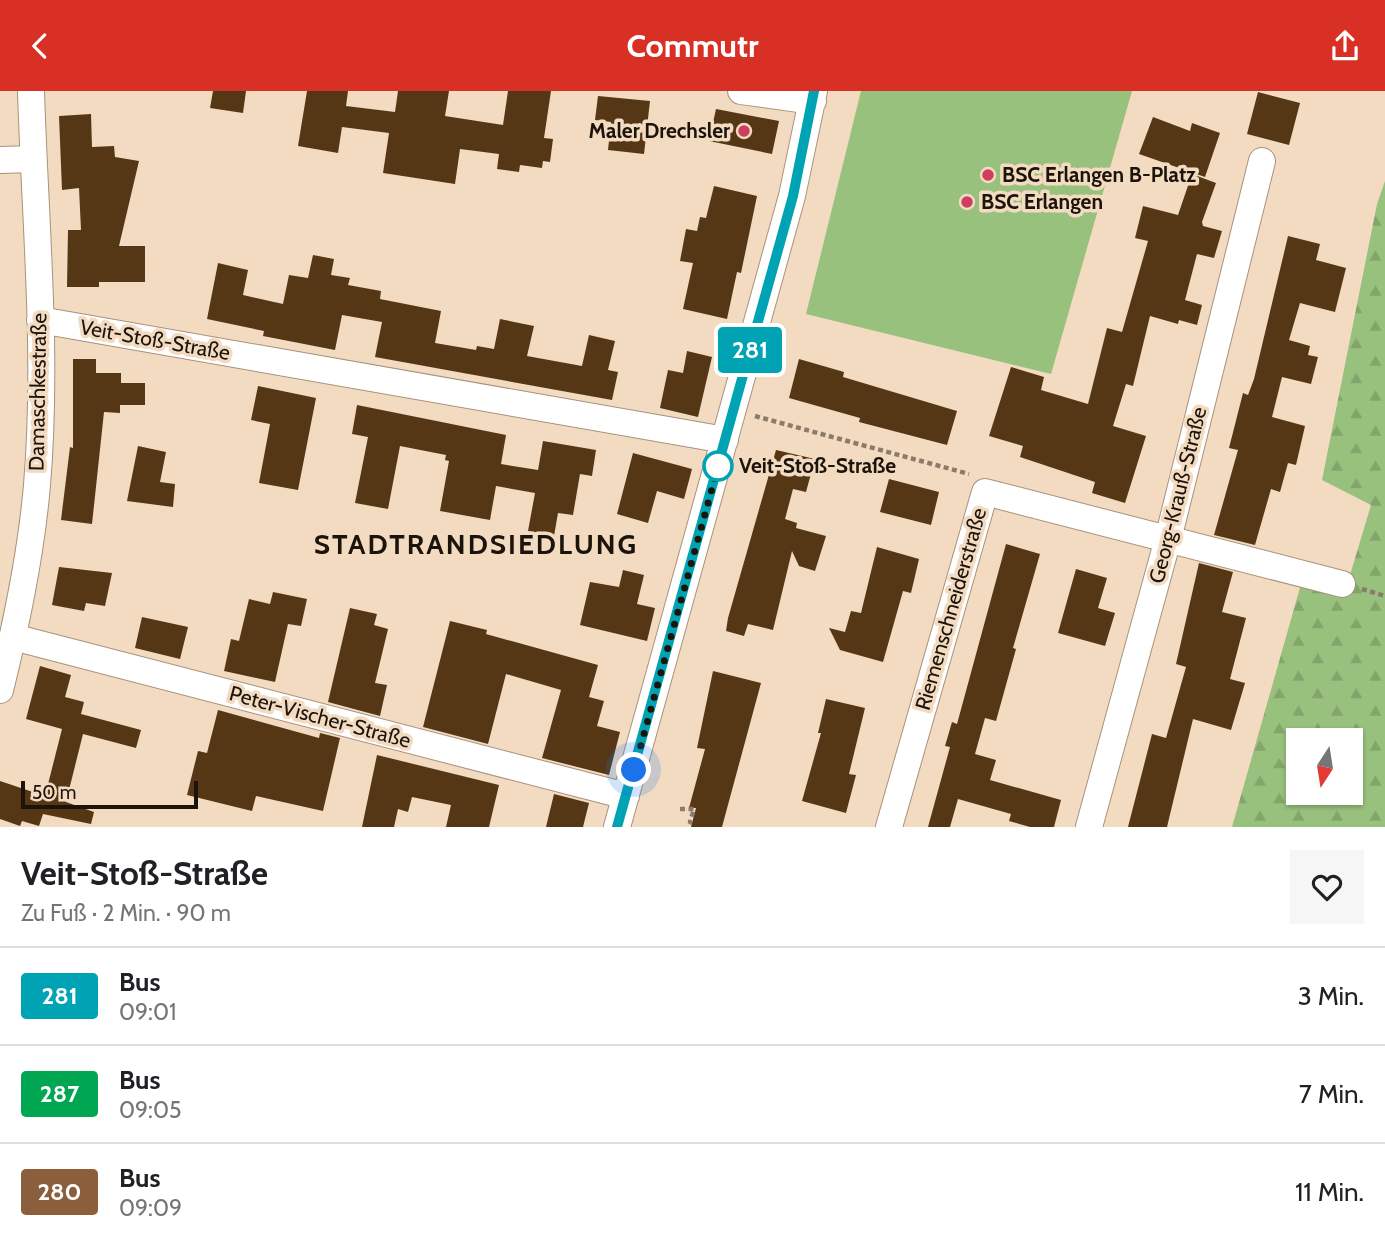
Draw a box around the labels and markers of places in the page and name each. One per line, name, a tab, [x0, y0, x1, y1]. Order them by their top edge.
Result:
place label: Maler Drechsler	[589, 118, 730, 143]
marker: Maler Drechsler	[736, 123, 752, 139]
place label: BSC Erlangen B-Platz	[1002, 162, 1196, 187]
marker: BSC Erlangen B-Platz	[980, 167, 996, 183]
place label: BSC Erlangen	[981, 189, 1103, 214]
marker: BSC Erlangen	[959, 194, 975, 210]
marker: Veit-Stoß-Straße	[703, 451, 733, 481]
place label: Veit-Stoß-Straße	[739, 453, 896, 478]

